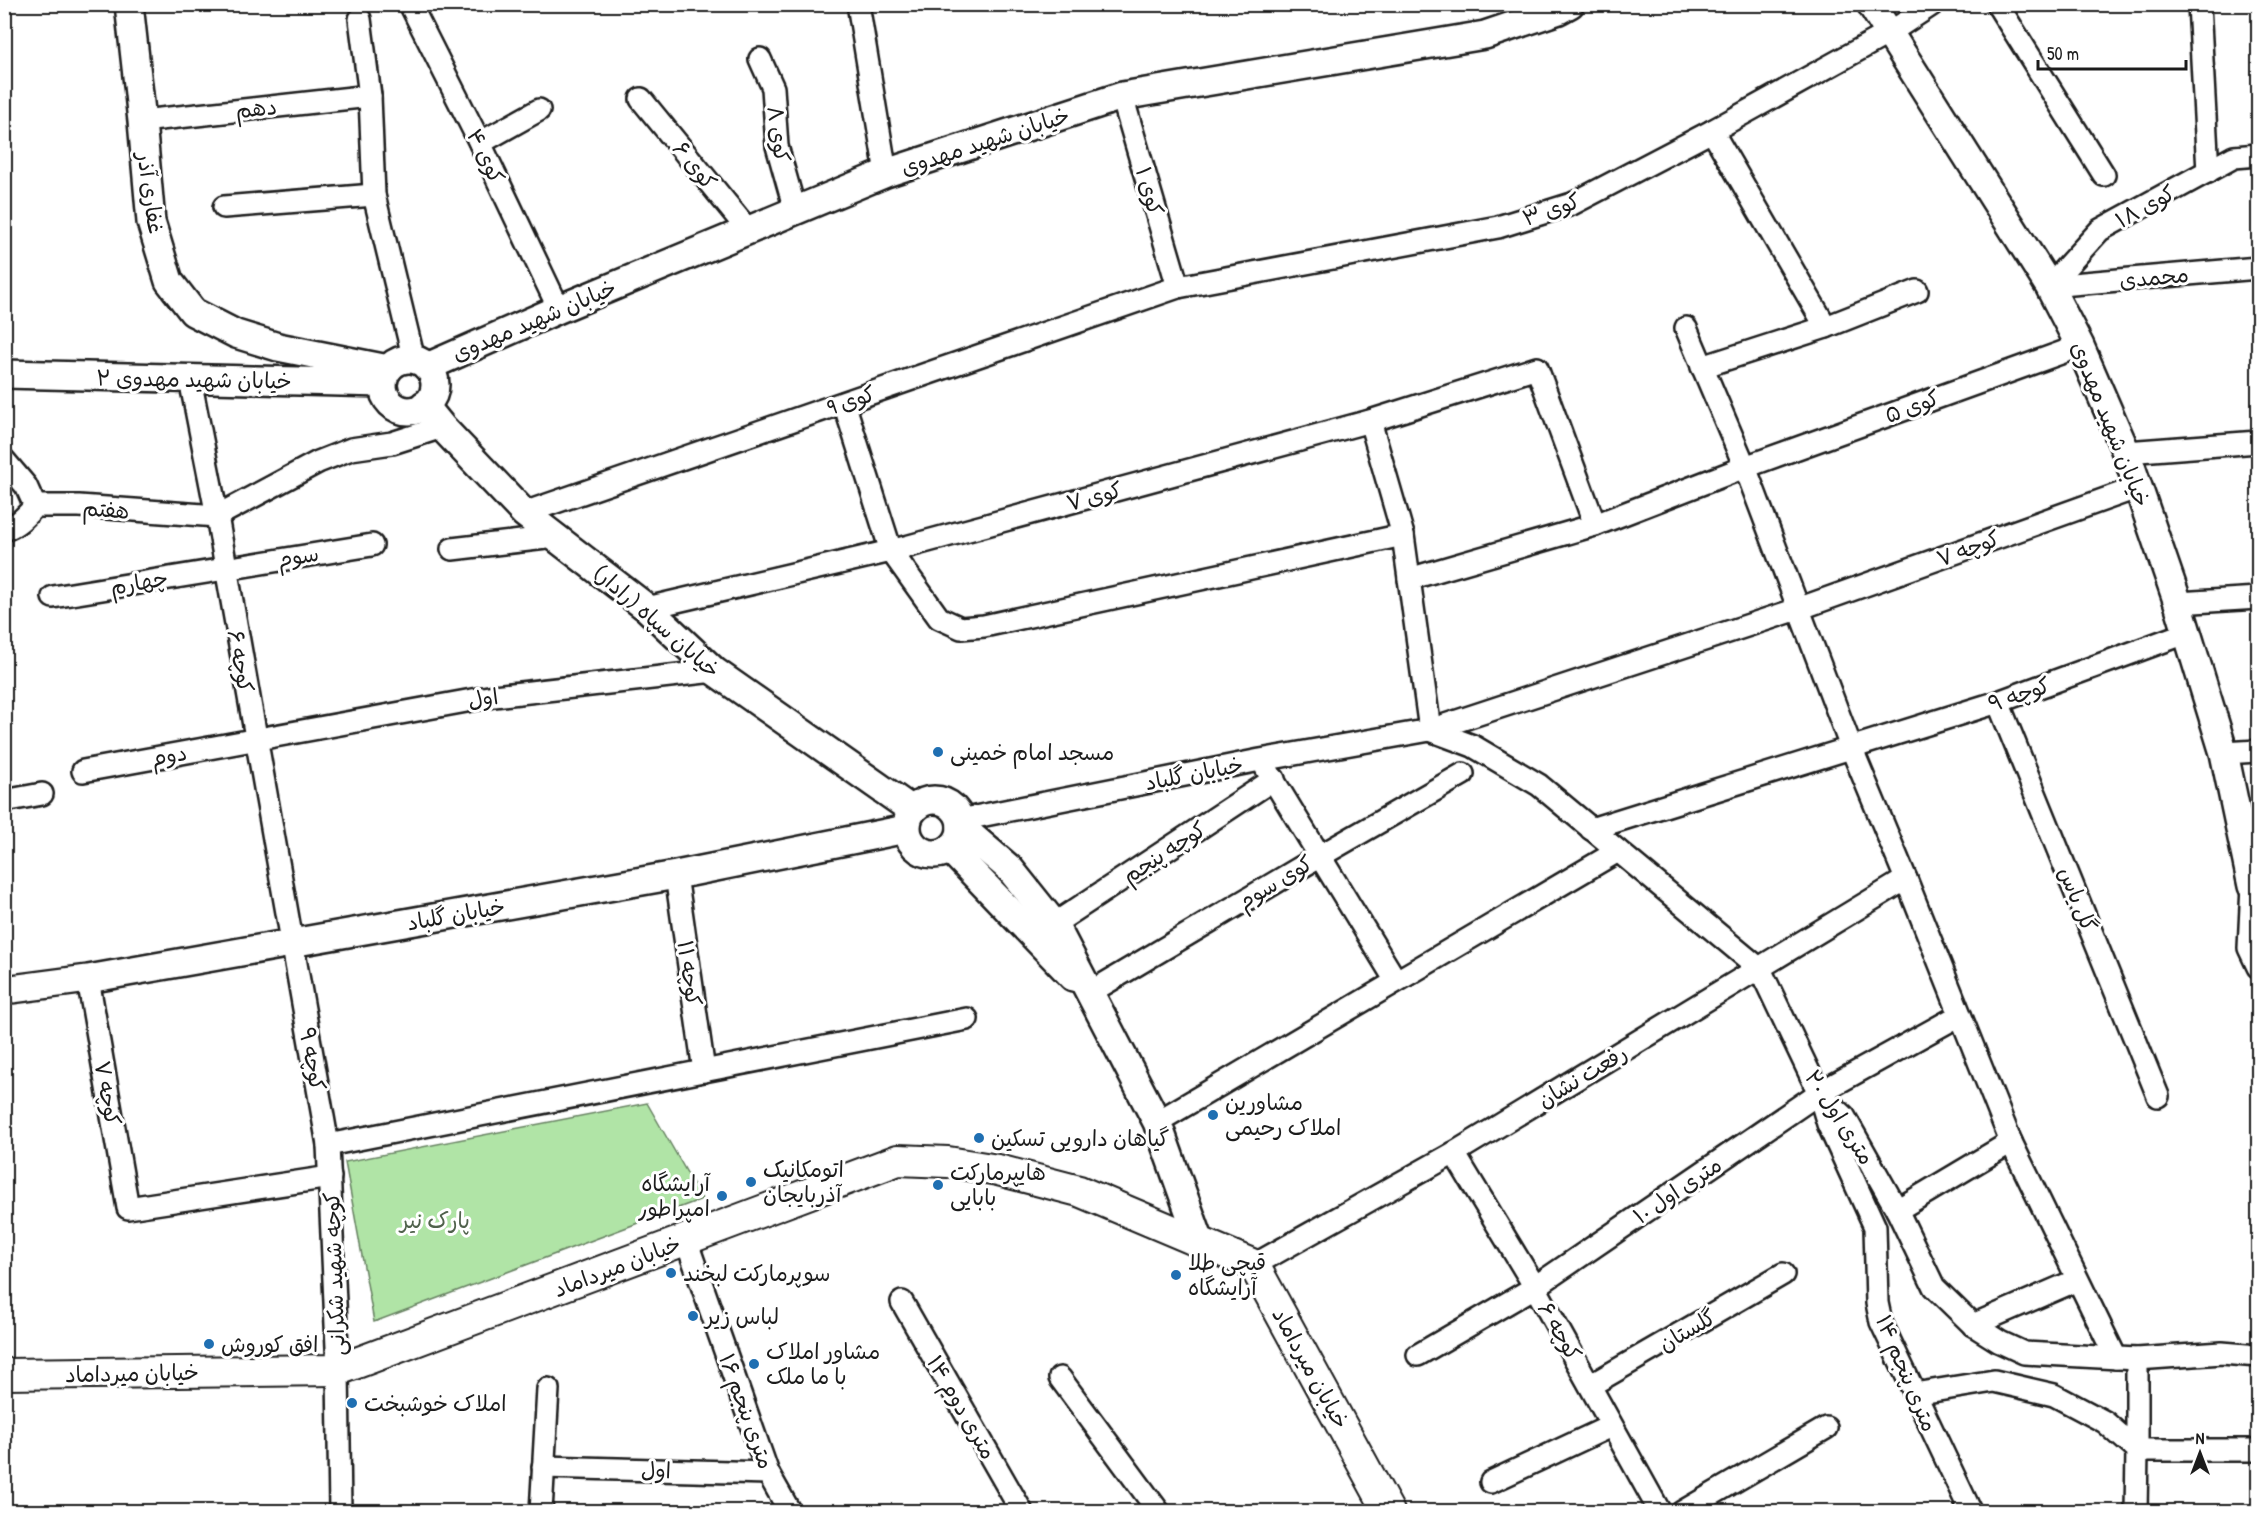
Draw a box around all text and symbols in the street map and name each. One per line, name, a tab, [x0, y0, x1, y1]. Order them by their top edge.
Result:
scale bar	[2038, 33, 2186, 71]
text: 50 m	[2047, 41, 2079, 66]
street label: دهم	[234, 91, 278, 127]
street label: خیابان شهید مهدوی	[897, 100, 1073, 182]
street label: کوی ۸	[760, 104, 798, 164]
street label: کوی ۴	[460, 124, 512, 188]
street label: کوی ۶	[666, 134, 724, 196]
street label: غفاری آذر	[130, 148, 172, 236]
street label: کوی ۱	[1129, 163, 1171, 219]
street label: کوی ۱۸	[2110, 177, 2180, 235]
street label: کوی ۳	[1518, 185, 1584, 233]
street label: محمدی	[2118, 259, 2190, 295]
street label: خیابان شهید مهدوی	[447, 272, 621, 368]
street label: خیابان شهید مهدوی	[2064, 337, 2158, 511]
street label: خیابان شهید مهدوی ۲	[96, 362, 292, 396]
street label: کوی 9	[823, 378, 879, 422]
street label: کوی ۵	[1880, 382, 1944, 430]
street label: کوی ۷	[1063, 474, 1125, 518]
street label: هفتم	[81, 492, 131, 528]
street label: کوچه ۷	[1932, 523, 2004, 573]
street label: سوم	[275, 538, 321, 577]
street label: خیابان سپاه (رادار)	[587, 558, 727, 684]
street label: چهارم	[108, 562, 171, 604]
street label: کوچه ۶	[221, 627, 261, 695]
street label: کوچه ۹	[1984, 669, 2054, 719]
street label: اول	[466, 681, 500, 715]
street label: دوم	[149, 737, 190, 776]
place label: مسجد امام خمینی	[950, 737, 1114, 769]
marker: مسجد امام خمینی	[931, 745, 945, 759]
street label: خیابان گلباد	[1142, 749, 1246, 797]
street label: کوچه پنجم	[1116, 814, 1213, 892]
street label: کوی سوم	[1232, 848, 1320, 919]
street label: گل یاس	[2051, 862, 2105, 936]
street label: خیابان گلباد	[405, 891, 507, 937]
street label: کوچه ۱۱	[671, 938, 709, 1008]
street label: کوچه ۹	[293, 1025, 333, 1093]
street label: رفعت نشان	[1532, 1037, 1632, 1115]
street label: کوچه ۷	[88, 1058, 128, 1128]
street label: ۲۰ متری اول	[1798, 1064, 1882, 1170]
place label: مشاورین املاک رحیمی	[1225, 1087, 1341, 1142]
marker: مشاورین املاک رحیمی	[1206, 1108, 1220, 1122]
place label: گیاهان دارویی تسکین	[991, 1123, 1169, 1153]
marker: گیاهان دارویی تسکین	[972, 1131, 986, 1145]
street label: ۱۰ متری اول	[1627, 1149, 1727, 1231]
place label: اتومکانیک آذربایجان	[763, 1154, 844, 1209]
place label: هایپرمارکت بابایی	[950, 1157, 1046, 1212]
place label: آرایشگاه امپراطور	[638, 1168, 712, 1223]
marker: اتومکانیک آذربایجان	[744, 1175, 758, 1189]
marker: هایپرمارکت بابایی	[931, 1178, 945, 1192]
marker: آرایشگاه امپراطور	[715, 1189, 729, 1203]
street label: کوچه شهید شکرانی	[316, 1192, 352, 1356]
park label: پارک نیر	[398, 1205, 470, 1235]
street label: خیابان میرداماد	[549, 1228, 685, 1304]
place label: قیچی طلا آرایشگاه	[1188, 1247, 1266, 1302]
place label: سوپرمارکت لبخند	[683, 1258, 831, 1288]
marker: سوپرمارکت لبخند	[664, 1266, 678, 1280]
marker: قیچی طلا آرایشگاه	[1169, 1268, 1183, 1282]
street label: کوچه ۶	[1531, 1296, 1589, 1366]
place label: لباس زیر	[703, 1301, 779, 1331]
street label: خیابان میرداماد	[1265, 1302, 1357, 1434]
street label: گلستان	[1653, 1302, 1721, 1358]
marker: لباس زیر	[686, 1309, 700, 1323]
street label: ۱۴ متری پنجم	[1867, 1310, 1945, 1437]
place label: افق کوروش	[221, 1329, 319, 1359]
place label: مشاور املاک با ما ملک	[766, 1336, 880, 1391]
marker: افق کوروش	[202, 1337, 216, 1351]
street label: ۱۶ متری پنجم	[710, 1349, 782, 1474]
street label: ۱۴ متری دوم	[918, 1349, 1004, 1466]
street label: خیابان میرداماد	[65, 1357, 199, 1389]
marker: مشاور املاک با ما ملک	[747, 1357, 761, 1371]
place label: املاک خوشبخت	[364, 1388, 507, 1418]
marker: املاک خوشبخت	[345, 1396, 359, 1410]
north arrow	[2170, 1423, 2230, 1483]
text: N	[2196, 1427, 2205, 1449]
street label: اول	[641, 1455, 671, 1485]

